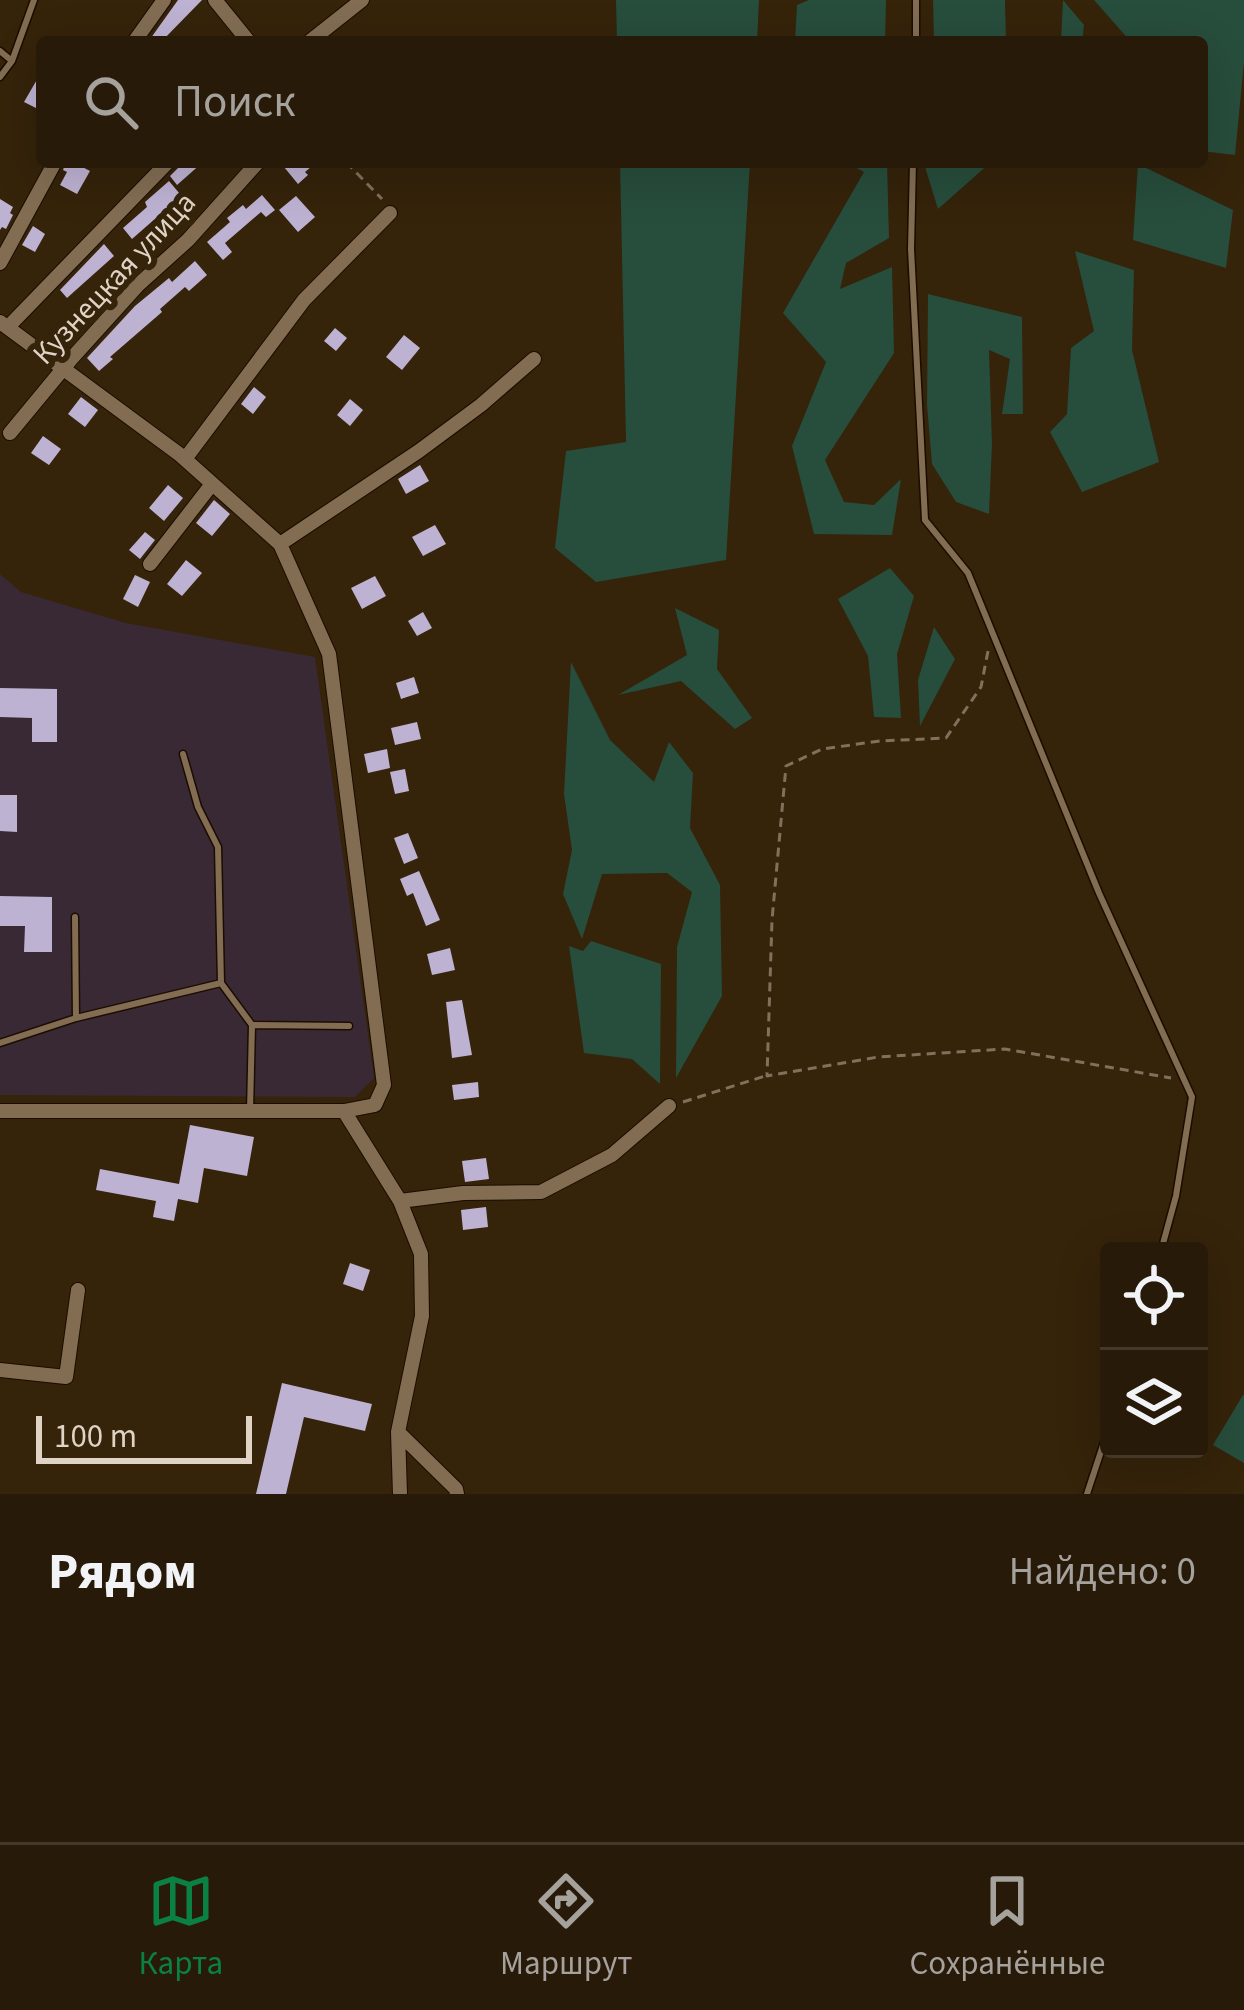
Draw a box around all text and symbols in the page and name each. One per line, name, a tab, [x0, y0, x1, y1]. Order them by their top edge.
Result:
search box	[36, 36, 1208, 168]
icon: search	[78, 69, 144, 135]
text: Поиск	[174, 70, 296, 134]
street label: Кузнецкая улица	[23, 182, 206, 374]
map controls	[1100, 1242, 1208, 1458]
button: locate	[1100, 1242, 1208, 1350]
button: layers	[1100, 1350, 1208, 1458]
scale bar	[36, 1410, 252, 1463]
text: 100 m	[54, 1413, 137, 1460]
text: Рядом	[48, 1536, 197, 1608]
text: Найдено: 0	[1009, 1544, 1196, 1600]
tab: Карта	[138, 1868, 223, 1987]
tab: Маршрут	[500, 1868, 633, 1987]
tab: Сохранённые	[910, 1868, 1105, 1987]

